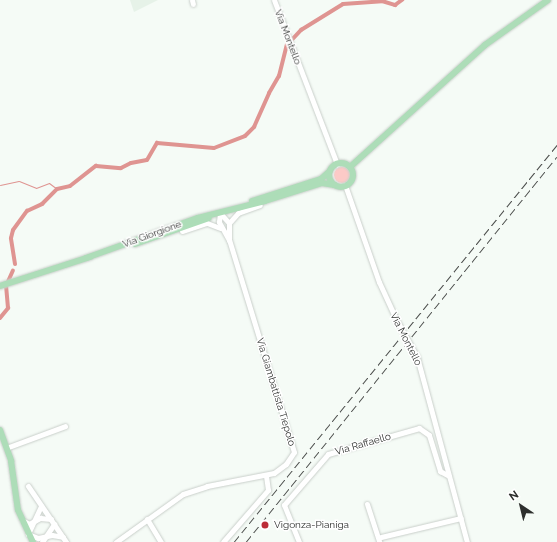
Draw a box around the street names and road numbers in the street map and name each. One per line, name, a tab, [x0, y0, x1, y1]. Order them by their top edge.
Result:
street label: Via Montello	[272, 8, 304, 66]
street label: Via Giorgione	[121, 218, 183, 250]
street label: Via Montello	[388, 310, 424, 368]
street label: Via Giambattista Tiepolo	[254, 336, 298, 448]
street label: Via Raffaello	[334, 430, 392, 458]

